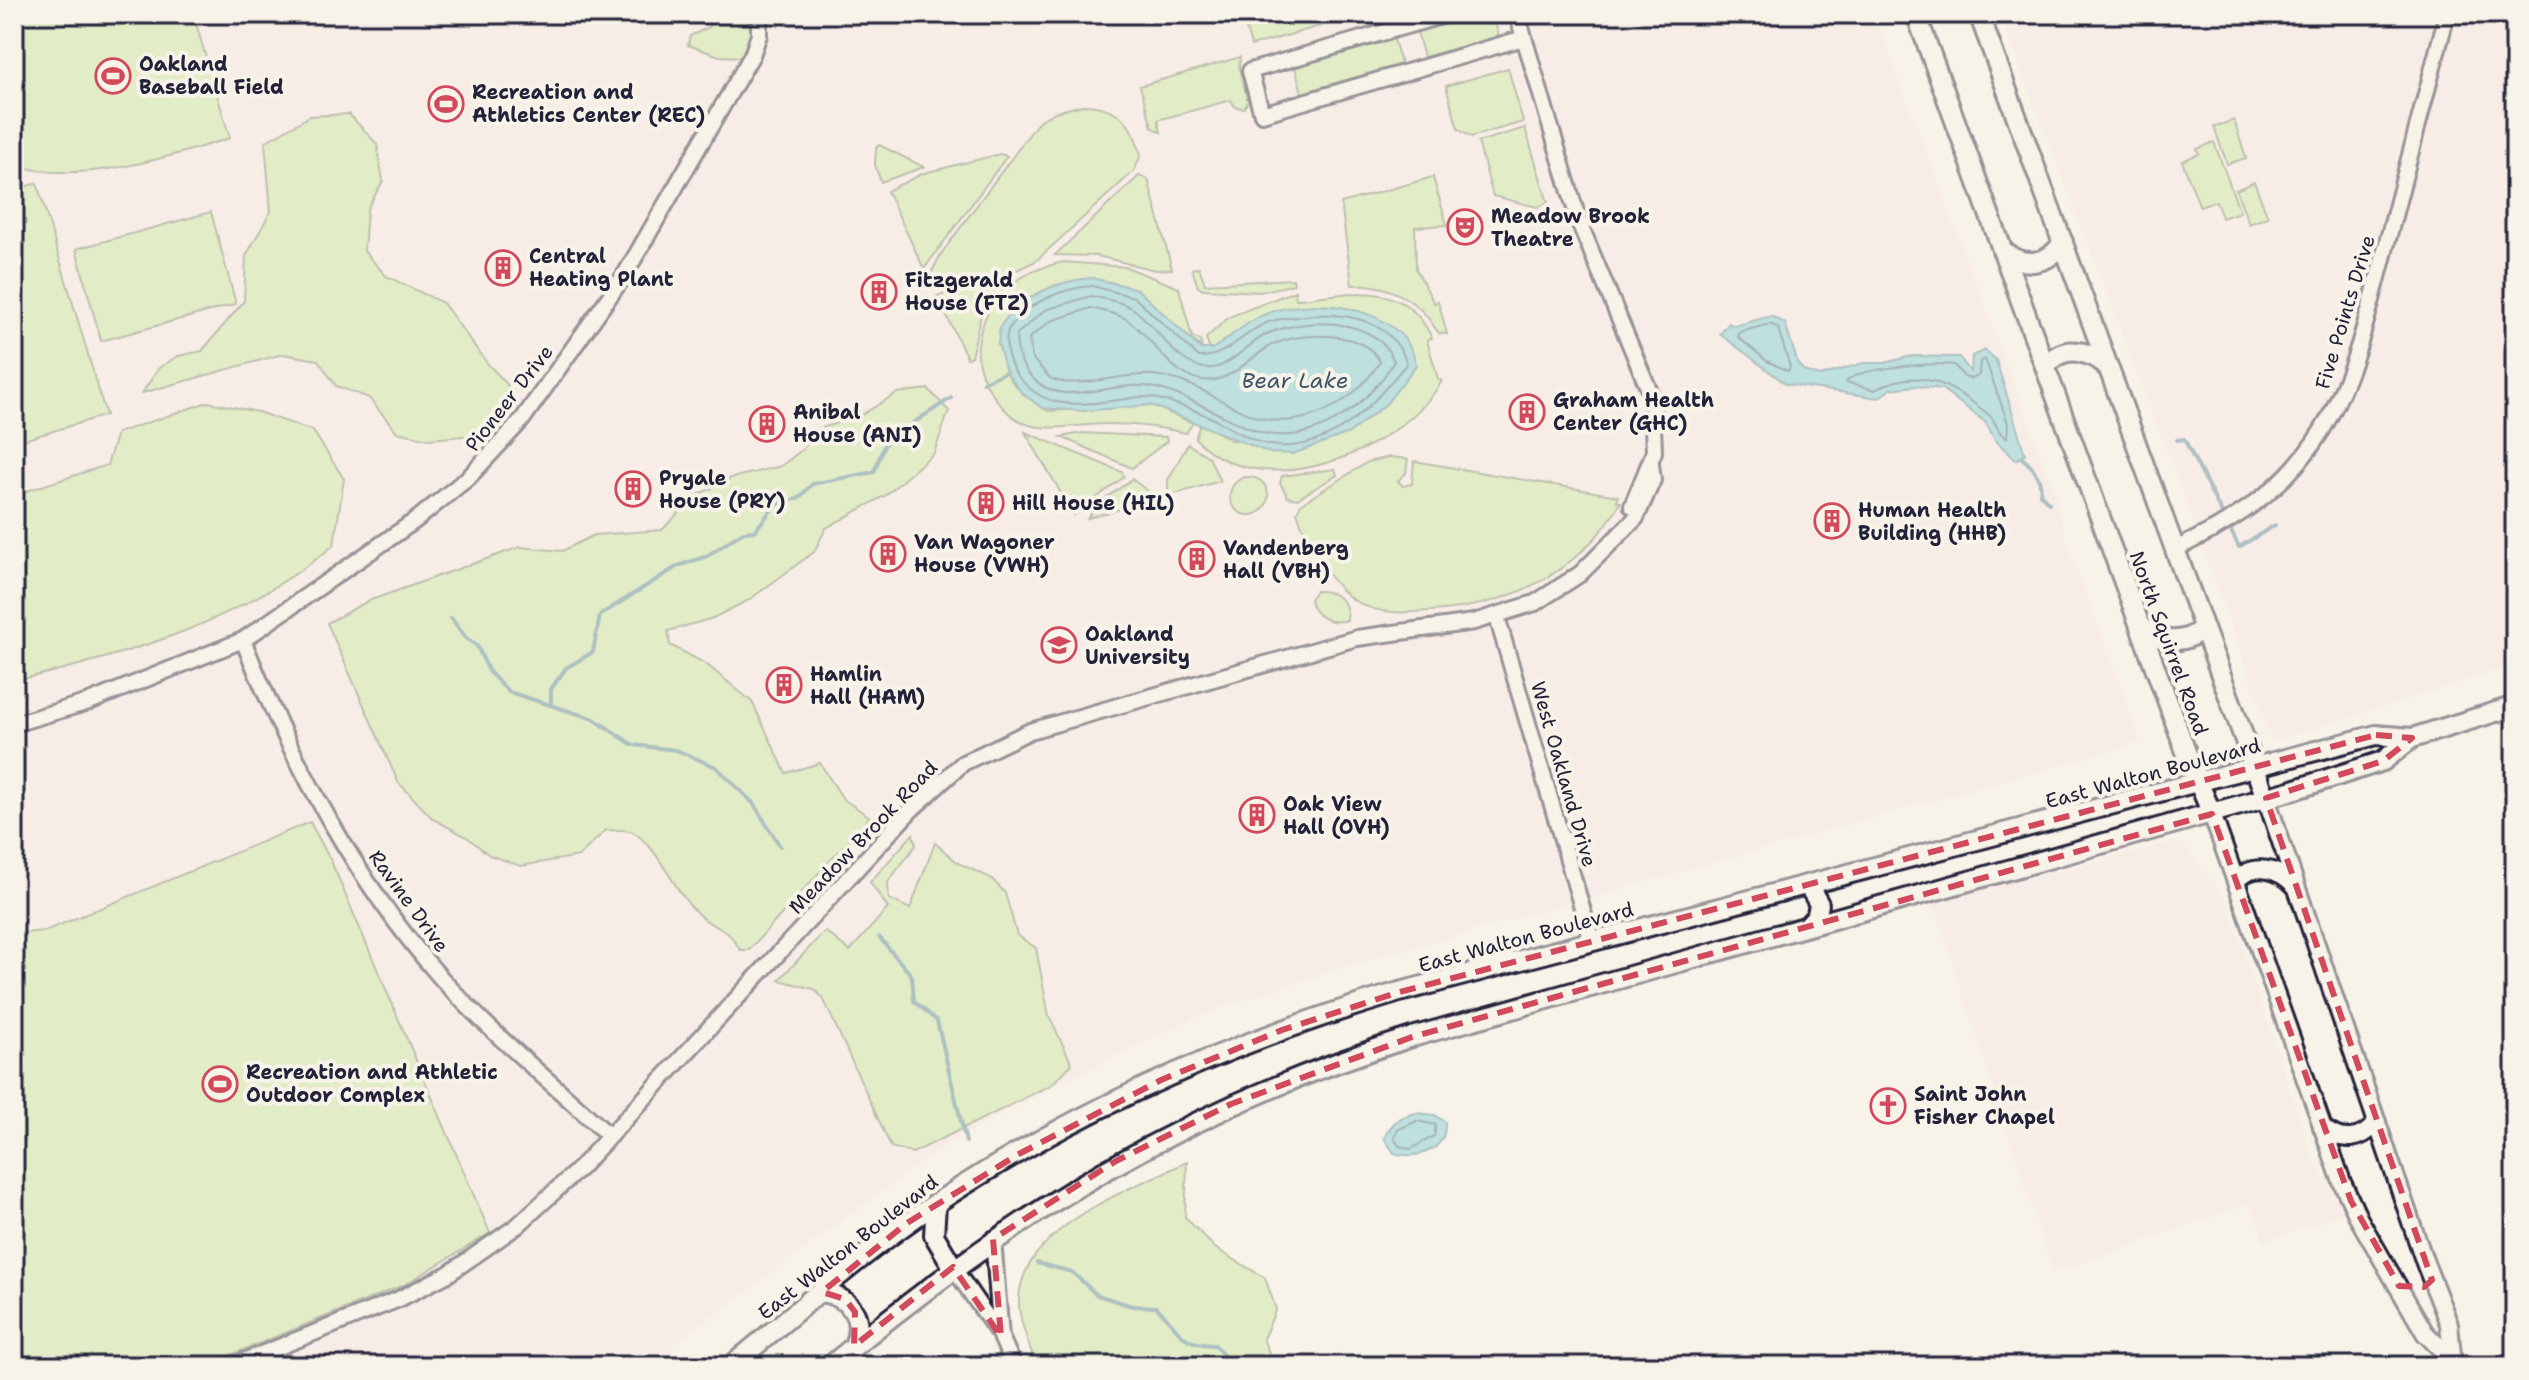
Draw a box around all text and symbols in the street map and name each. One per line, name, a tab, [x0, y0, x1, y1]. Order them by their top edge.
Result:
place label: Oakland Baseball Field	[139, 51, 284, 100]
sports icon: Oakland Baseball Field	[94, 57, 132, 95]
place label: Recreation and Athletics Center (REC)	[472, 79, 705, 128]
sports icon: Recreation and Athletics Center (REC)	[427, 85, 465, 123]
place label: Meadow Brook Theatre	[1491, 203, 1650, 252]
theatre icon: Meadow Brook Theatre	[1446, 208, 1484, 246]
street label: Five Points Drive	[2309, 232, 2381, 392]
place label: Central Heating Plant	[529, 243, 674, 292]
building icon: Central Heating Plant	[484, 249, 522, 287]
place label: Fitzgerald House (FTZ)	[905, 267, 1029, 316]
building icon: Fitzgerald House (FTZ)	[860, 273, 898, 311]
street label: Pioneer Drive	[459, 339, 559, 457]
water label: Bear Lake	[1242, 366, 1348, 395]
place label: Graham Health Center (GHC)	[1553, 387, 1714, 436]
building icon: Graham Health Center (GHC)	[1508, 393, 1546, 431]
place label: Anibal House (ANI)	[793, 399, 921, 448]
building icon: Anibal House (ANI)	[748, 405, 786, 443]
place label: Pryale House (PRY)	[659, 465, 786, 514]
building icon: Pryale House (PRY)	[614, 470, 652, 508]
building icon: Hill House (HIL)	[967, 484, 1005, 522]
place label: Hill House (HIL)	[1012, 490, 1174, 516]
place label: Human Health Building (HHB)	[1858, 497, 2006, 546]
building icon: Human Health Building (HHB)	[1813, 502, 1851, 540]
place label: Van Wagoner House (VWH)	[914, 529, 1055, 578]
building icon: Van Wagoner House (VWH)	[869, 535, 907, 573]
place label: Vandenberg Hall (VBH)	[1223, 535, 1349, 584]
building icon: Vandenberg Hall (VBH)	[1178, 540, 1216, 578]
street label: North Squirrel Road	[2124, 547, 2215, 739]
place label: Oakland University	[1085, 621, 1190, 670]
school or university icon: Oakland University	[1040, 626, 1078, 664]
place label: Hamlin Hall (HAM)	[810, 661, 925, 710]
building icon: Hamlin Hall (HAM)	[765, 666, 803, 704]
street label: West Oakland Drive	[1525, 678, 1603, 870]
street label: East Walton Boulevard	[2043, 732, 2264, 814]
street label: Meadow Brook Road	[783, 754, 943, 919]
place label: Oak View Hall (OVH)	[1283, 791, 1390, 840]
building icon: Oak View Hall (OVH)	[1238, 796, 1276, 834]
street label: Ravine Drive	[363, 845, 455, 957]
street label: East Walton Boulevard	[1416, 896, 1637, 978]
place label: Recreation and Athletic Outdoor Complex	[246, 1059, 498, 1108]
sports icon: Recreation and Athletic Outdoor Complex	[201, 1065, 239, 1103]
place label: Saint John Fisher Chapel	[1914, 1081, 2055, 1130]
church icon: Saint John Fisher Chapel	[1869, 1087, 1907, 1125]
street label: East Walton Boulevard	[753, 1168, 944, 1325]

